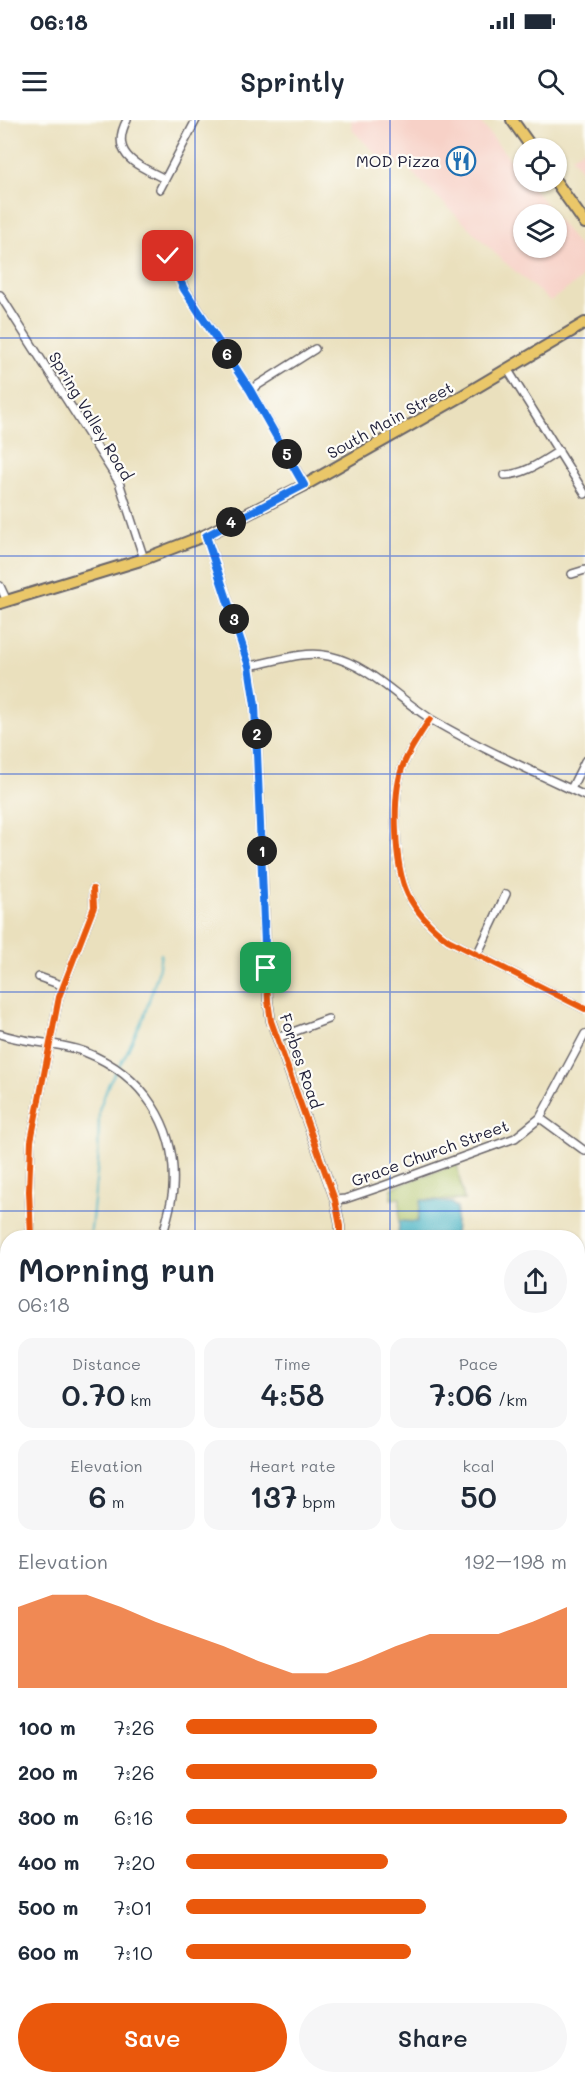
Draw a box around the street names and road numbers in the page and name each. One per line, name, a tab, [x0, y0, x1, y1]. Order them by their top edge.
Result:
street label: Spring Valley Road	[45, 348, 138, 484]
street label: South Main Street	[323, 376, 456, 463]
street label: Forbes Road	[275, 1010, 328, 1111]
street label: Grace Church Street	[348, 1114, 511, 1191]

